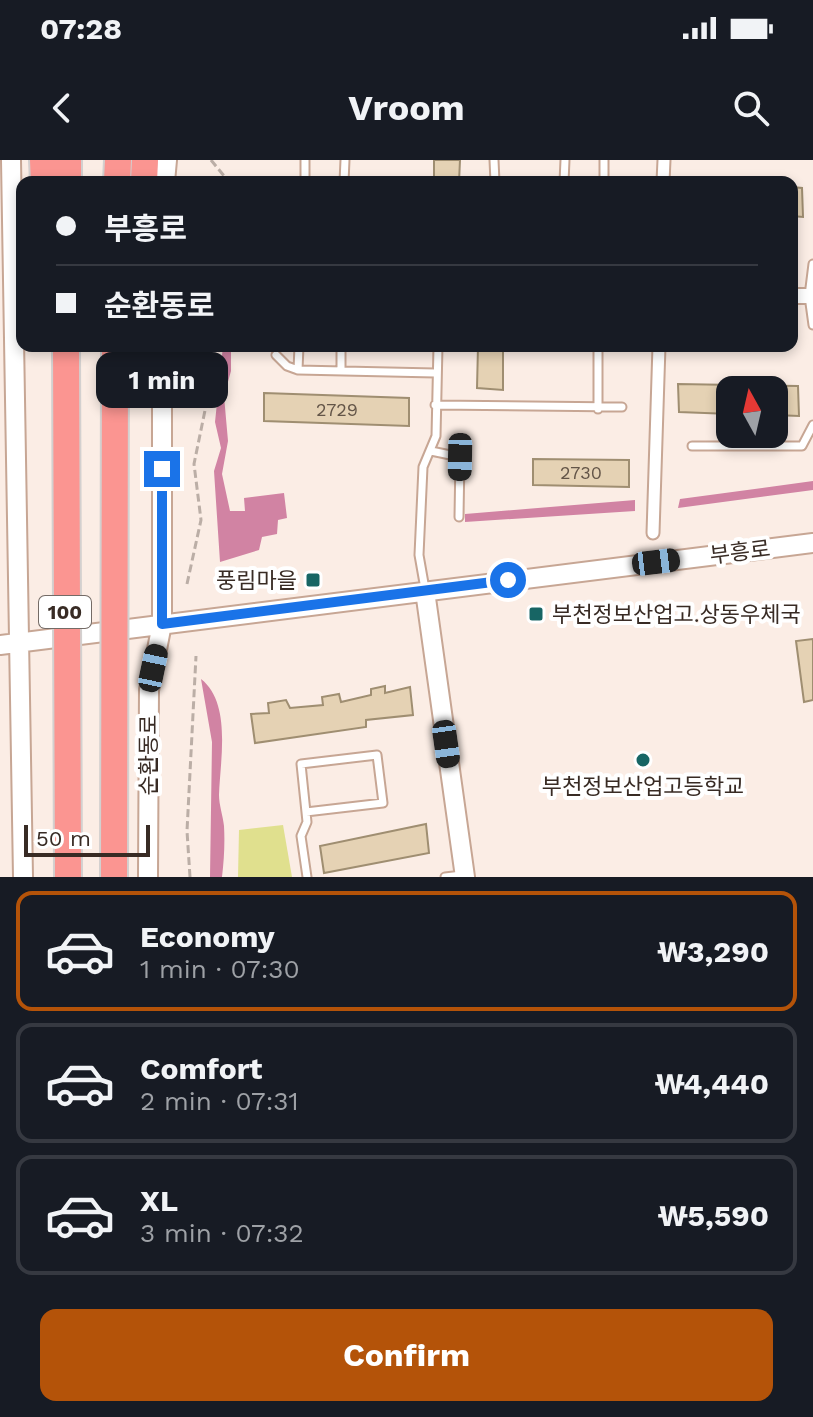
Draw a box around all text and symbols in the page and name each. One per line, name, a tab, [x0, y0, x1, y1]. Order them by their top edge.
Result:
text: 07:28	[40, 11, 122, 46]
icon: back	[40, 86, 84, 130]
icon: search	[729, 86, 773, 130]
text: Vroom	[348, 87, 465, 129]
text: 부흥로	[104, 211, 187, 246]
text: 순환동로	[104, 288, 214, 323]
callout: 1 min	[96, 353, 228, 409]
text: 1 min	[129, 365, 195, 395]
north arrow	[716, 376, 788, 448]
map controls	[716, 376, 788, 448]
house number: 2729	[316, 399, 358, 420]
car	[448, 433, 472, 481]
route end	[144, 451, 180, 487]
house number: 2730	[560, 462, 602, 483]
street label: 부흥로	[708, 536, 772, 568]
car	[631, 547, 681, 577]
route start	[490, 562, 526, 598]
place label: 풍림마을	[216, 568, 297, 593]
marker: 풍림마을	[304, 571, 322, 589]
road number: 100	[39, 596, 91, 628]
place label: 부천정보산업고.상동우체국	[552, 602, 801, 627]
marker: 부천정보산업고.상동우체국	[527, 605, 545, 623]
car	[136, 642, 170, 694]
street label: 순환동로	[136, 715, 161, 795]
car	[431, 719, 461, 769]
marker: 부천정보산업고등학교	[634, 751, 652, 769]
place label: 부천정보산업고등학교	[542, 774, 744, 799]
scale bar	[24, 821, 150, 857]
text: 50 m	[36, 826, 91, 851]
icon: car	[44, 915, 116, 987]
text: Economy	[140, 919, 275, 954]
text: ₩3,290	[657, 934, 769, 969]
text: 1 min · 07:30	[140, 954, 300, 984]
icon: car	[44, 1047, 116, 1119]
text: Comfort	[140, 1051, 262, 1086]
text: ₩4,440	[654, 1066, 769, 1101]
text: 2 min · 07:31	[140, 1086, 299, 1116]
icon: car	[44, 1179, 116, 1251]
text: XL	[140, 1183, 178, 1218]
text: ₩5,590	[658, 1198, 769, 1233]
text: 3 min · 07:32	[140, 1218, 304, 1248]
button: Confirm	[40, 1309, 773, 1401]

